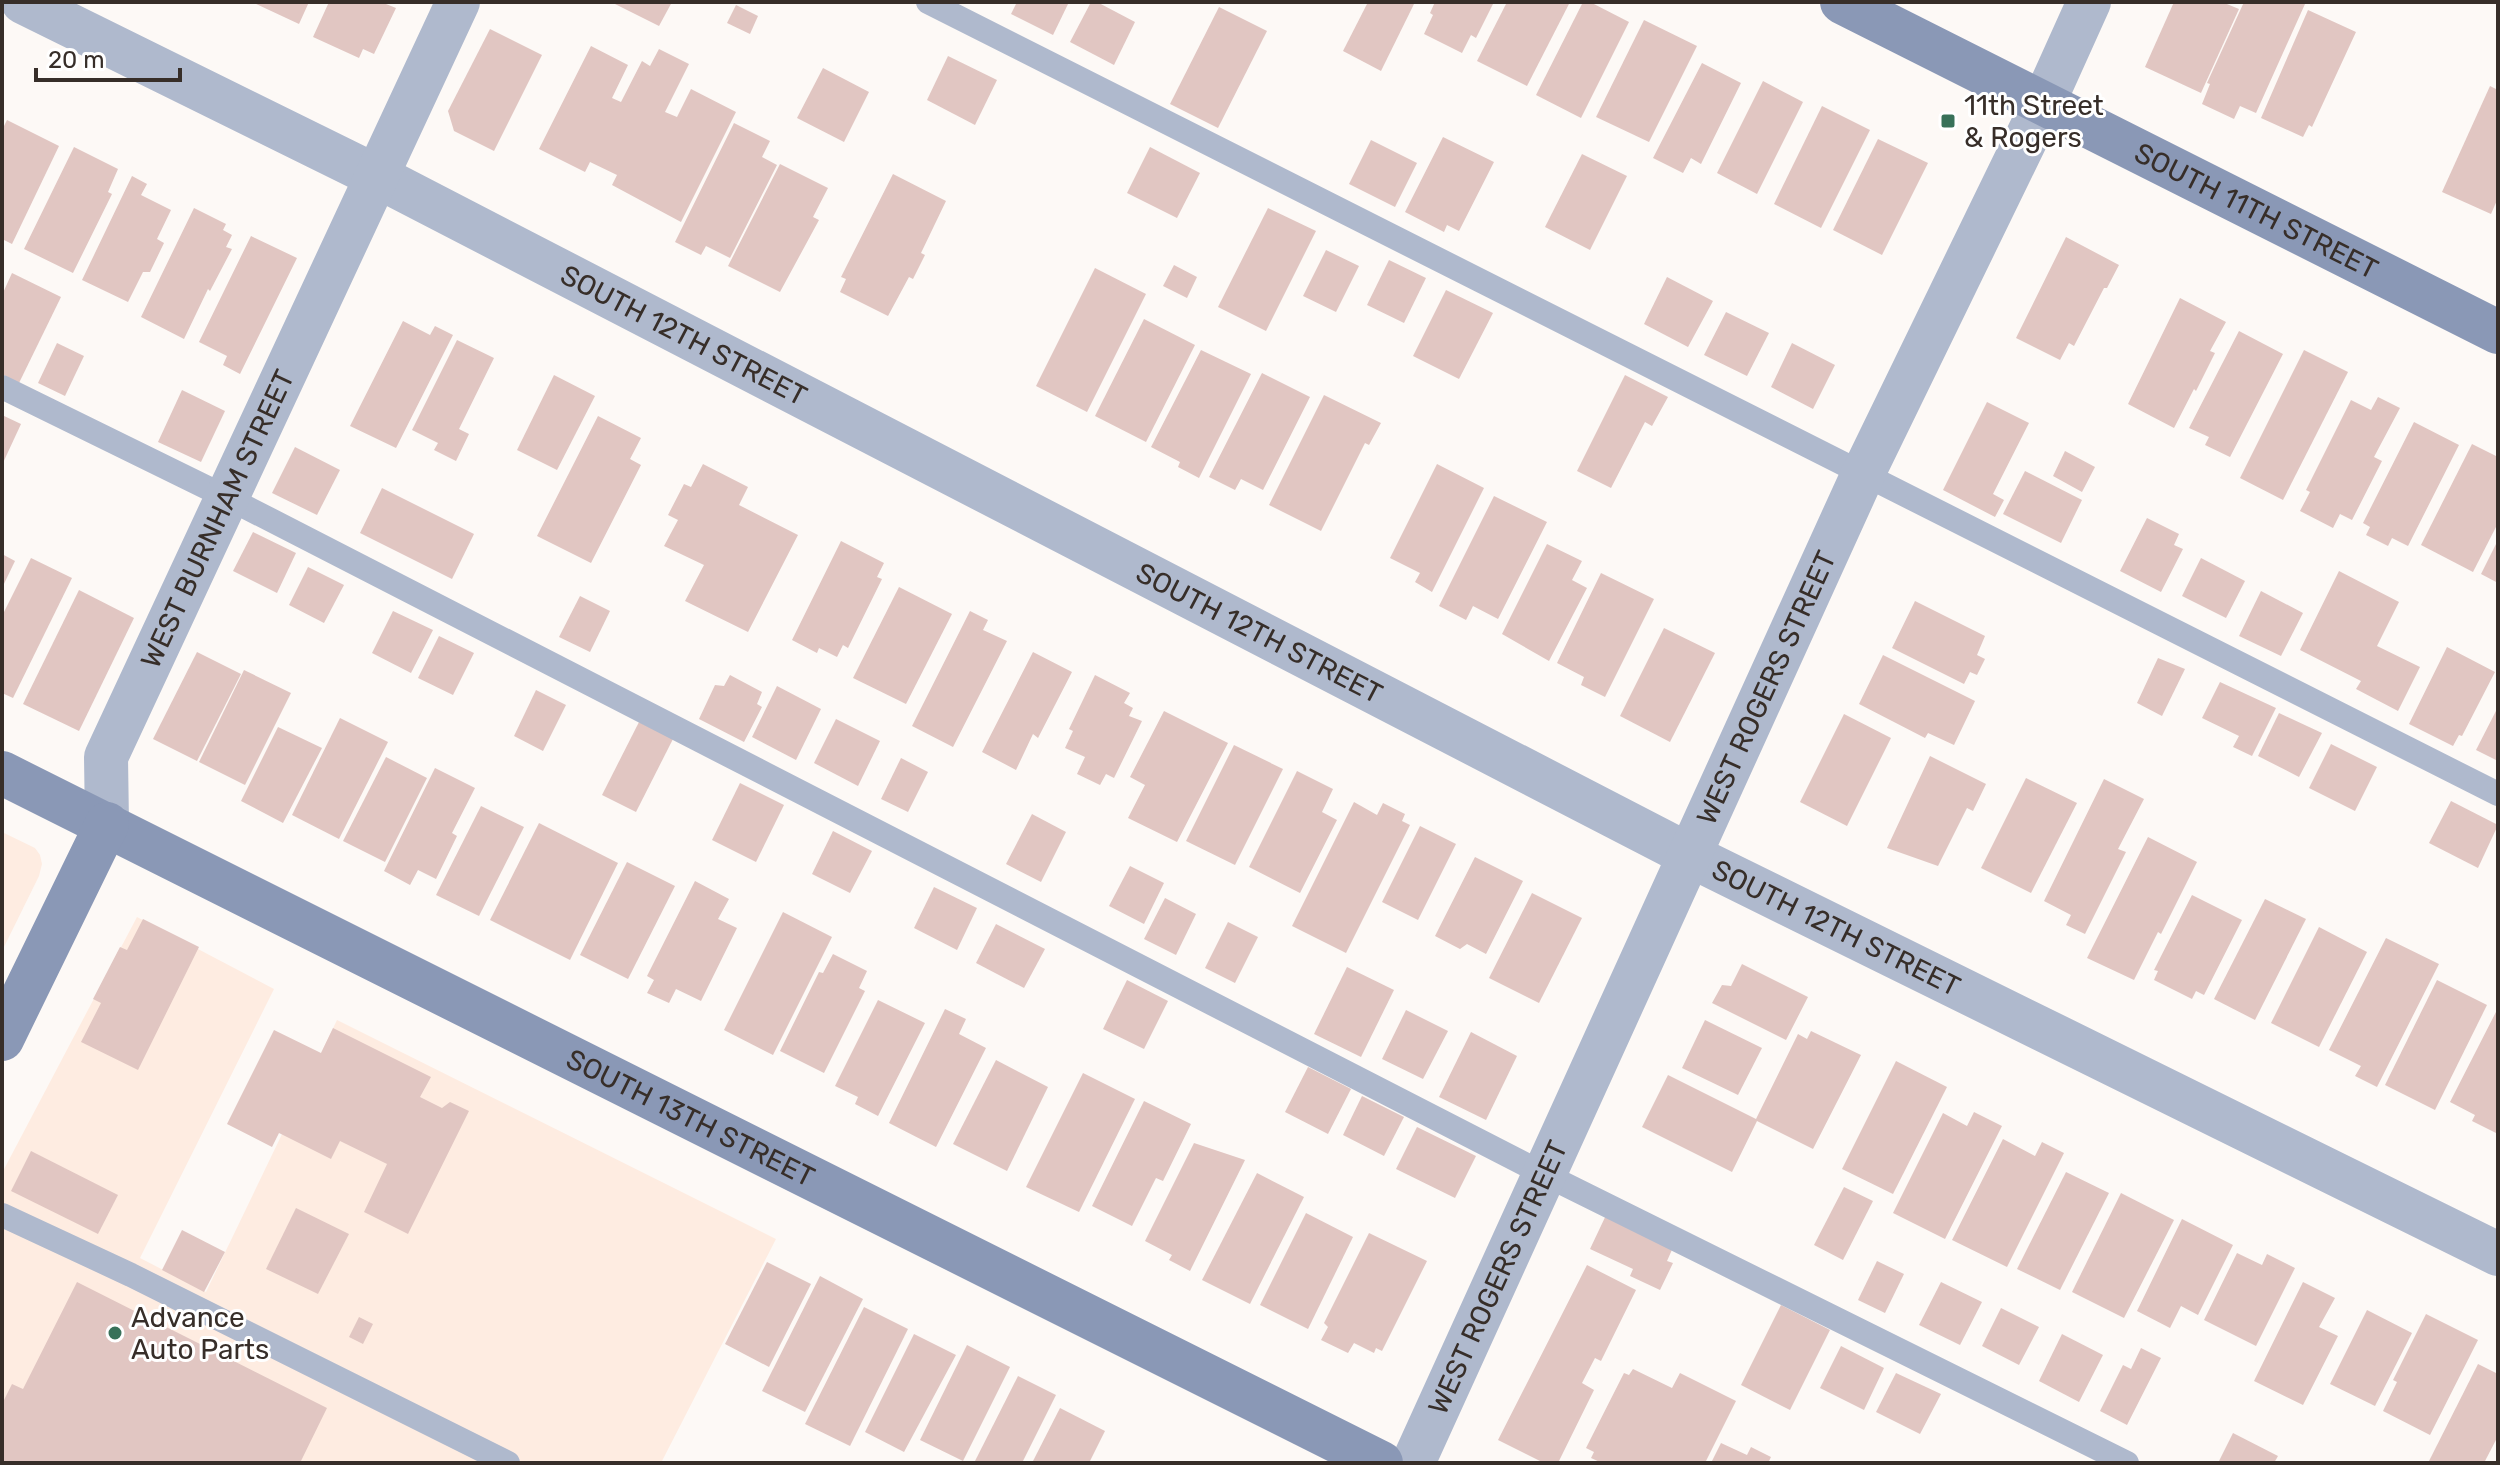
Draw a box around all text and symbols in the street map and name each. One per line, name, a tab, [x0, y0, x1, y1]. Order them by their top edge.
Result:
scale bar	[36, 32, 180, 82]
text: 20 m	[48, 46, 105, 74]
place label: 11th Street & Rogers	[1964, 89, 2104, 154]
marker: 11th Street & Rogers	[1939, 112, 1957, 130]
street label: SOUTH 11TH STREET	[2129, 136, 2383, 286]
street label: SOUTH 12TH STREET	[555, 258, 812, 413]
street label: WEST BURNHAM STREET	[134, 365, 301, 673]
street label: WEST ROGERS STREET	[1690, 546, 1843, 830]
street label: SOUTH 12TH STREET	[1131, 556, 1388, 710]
street label: SOUTH 12TH STREET	[1707, 853, 1966, 1003]
street label: SOUTH 13TH STREET	[561, 1042, 820, 1194]
street label: WEST ROGERS STREET	[1421, 1136, 1574, 1419]
place label: Advance Auto Parts	[131, 1301, 269, 1366]
marker: Advance Auto Parts	[106, 1324, 124, 1342]

